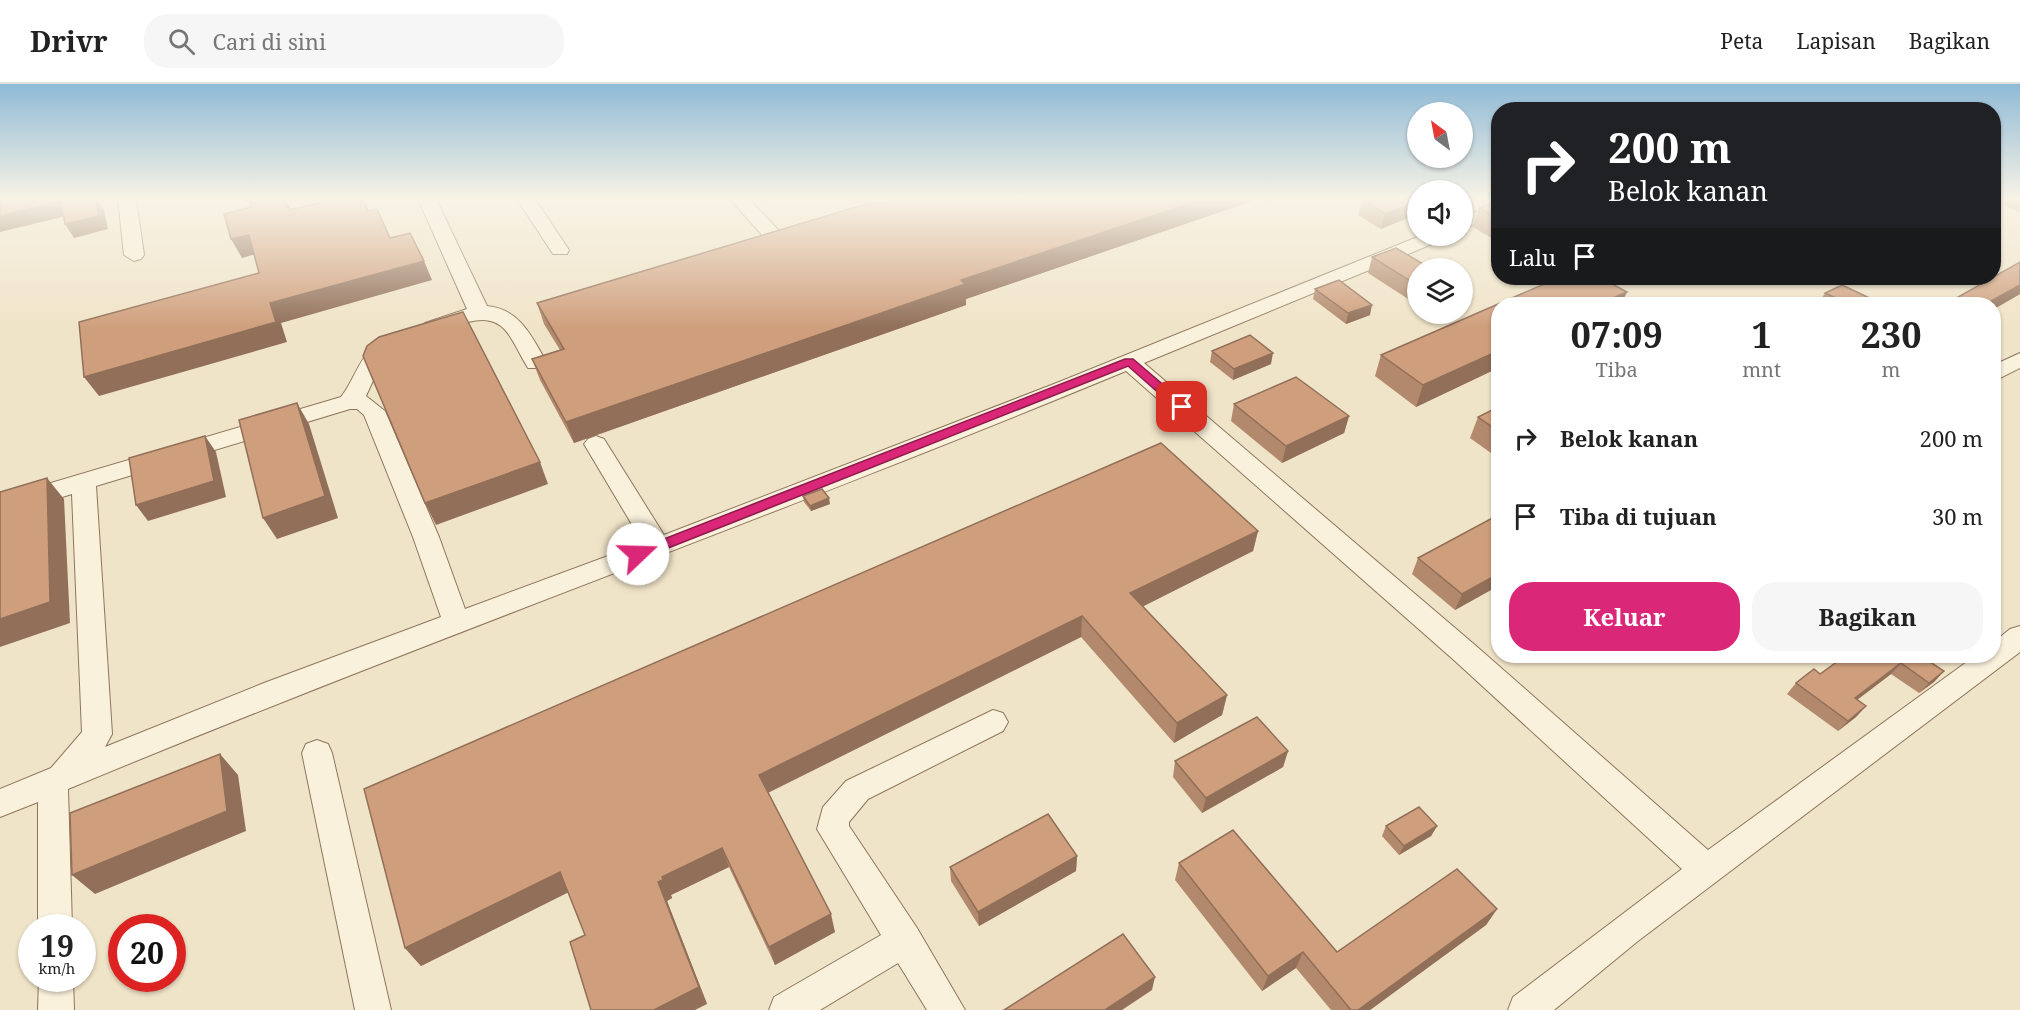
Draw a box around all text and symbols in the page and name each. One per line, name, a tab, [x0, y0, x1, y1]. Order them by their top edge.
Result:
search box	[144, 14, 564, 68]
text: Drivr	[30, 22, 108, 60]
icon: search	[165, 25, 198, 58]
text: Cari di sini	[213, 26, 326, 56]
text: Peta	[1720, 27, 1763, 55]
text: Lapisan	[1796, 27, 1876, 55]
text: Bagikan	[1909, 27, 1990, 55]
north arrow	[1407, 102, 1473, 168]
map controls	[1407, 102, 1473, 324]
text: 200 m	[1608, 118, 1732, 175]
icon: right	[1509, 126, 1587, 204]
text: Belok kanan	[1608, 172, 1768, 209]
button: sound	[1407, 180, 1473, 246]
icon: arrive	[1568, 240, 1601, 273]
text: Lalu	[1509, 242, 1556, 272]
button: layers	[1407, 258, 1473, 324]
text: 07:09	[1570, 310, 1663, 359]
text: 1	[1751, 310, 1772, 359]
text: 230	[1861, 310, 1922, 359]
text: Tiba	[1596, 356, 1638, 383]
text: mnt	[1742, 356, 1781, 383]
text: m	[1882, 356, 1900, 383]
pin	[1156, 381, 1207, 432]
icon: arrive	[1165, 390, 1198, 423]
icon: right	[1509, 422, 1542, 455]
text: Belok kanan	[1560, 423, 1698, 453]
text: 200 m	[1920, 423, 1983, 453]
icon: arrive	[1509, 500, 1542, 533]
text: Tiba di tujuan	[1560, 501, 1717, 531]
text: 30 m	[1932, 501, 1983, 531]
position arrow	[606, 522, 670, 586]
button: Keluar	[1509, 582, 1740, 651]
button: Bagikan	[1752, 582, 1983, 651]
speed limit sign: 20	[108, 914, 186, 992]
text: 19	[40, 925, 74, 966]
text: km/h	[39, 958, 75, 978]

